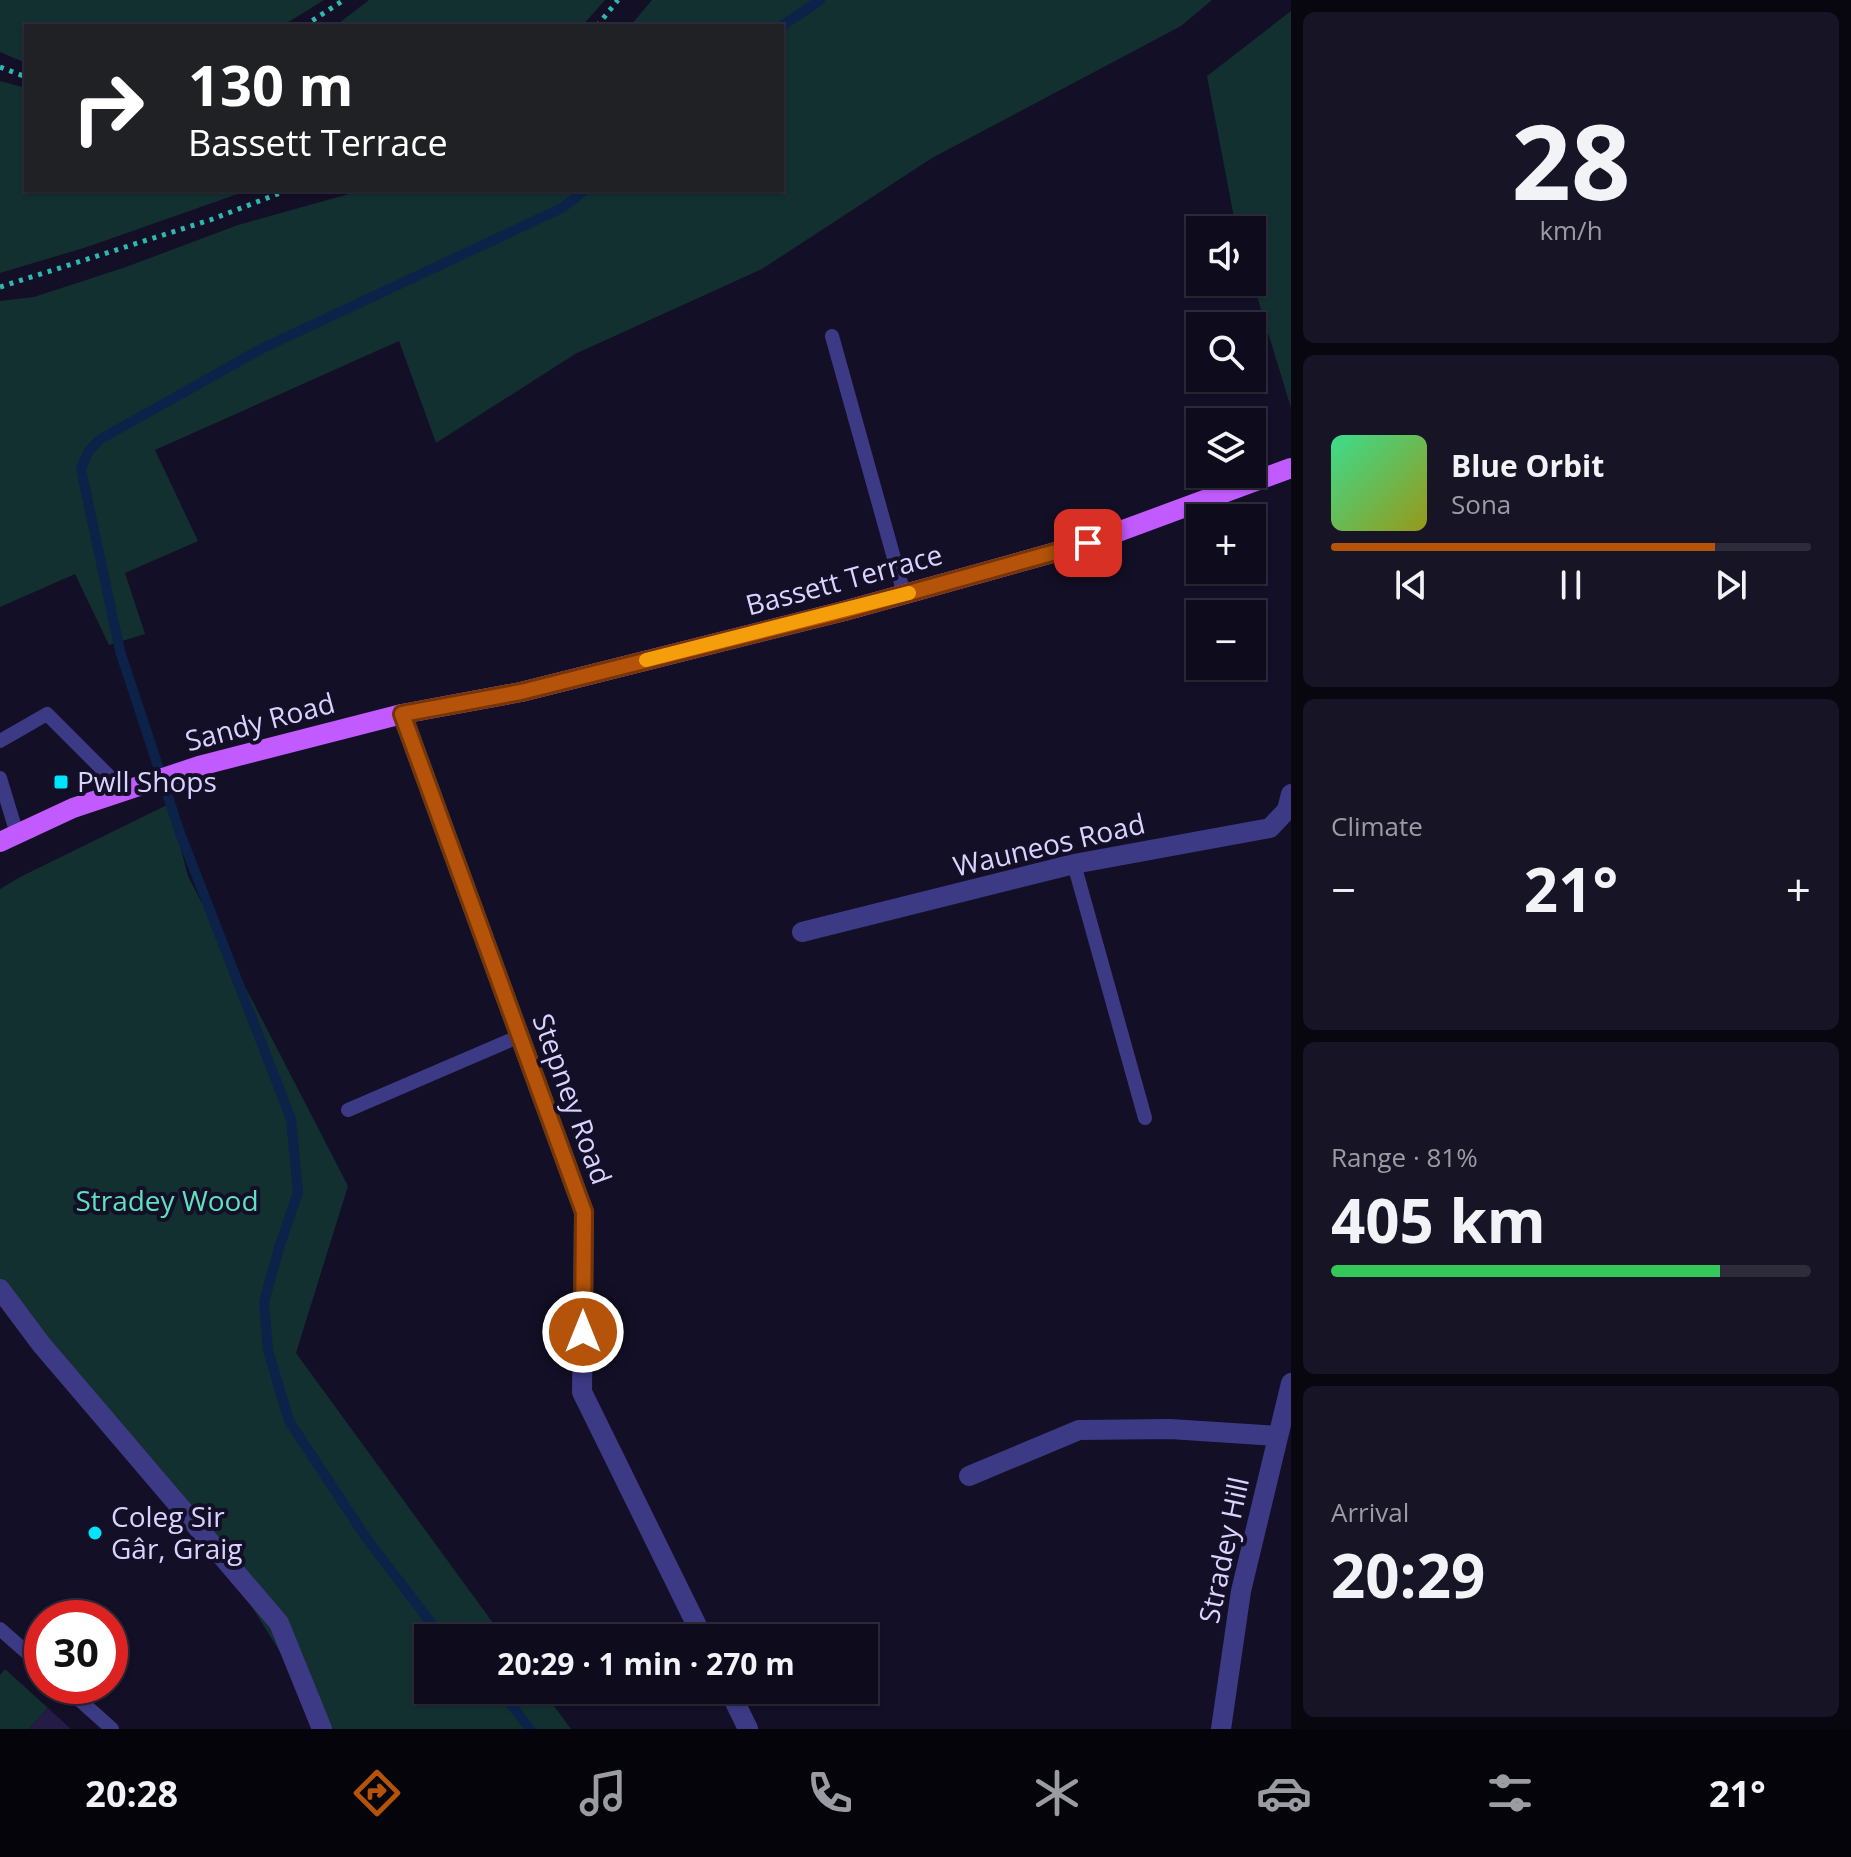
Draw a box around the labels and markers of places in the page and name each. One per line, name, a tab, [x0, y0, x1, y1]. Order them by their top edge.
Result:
pin	[1054, 509, 1122, 577]
place label: Pwll Shops	[77, 762, 217, 800]
marker: Pwll Shops	[52, 773, 70, 791]
place label: Coleg Sir Gâr, Graig	[111, 1497, 243, 1567]
marker: Coleg Sir Gâr, Graig	[86, 1524, 104, 1542]

